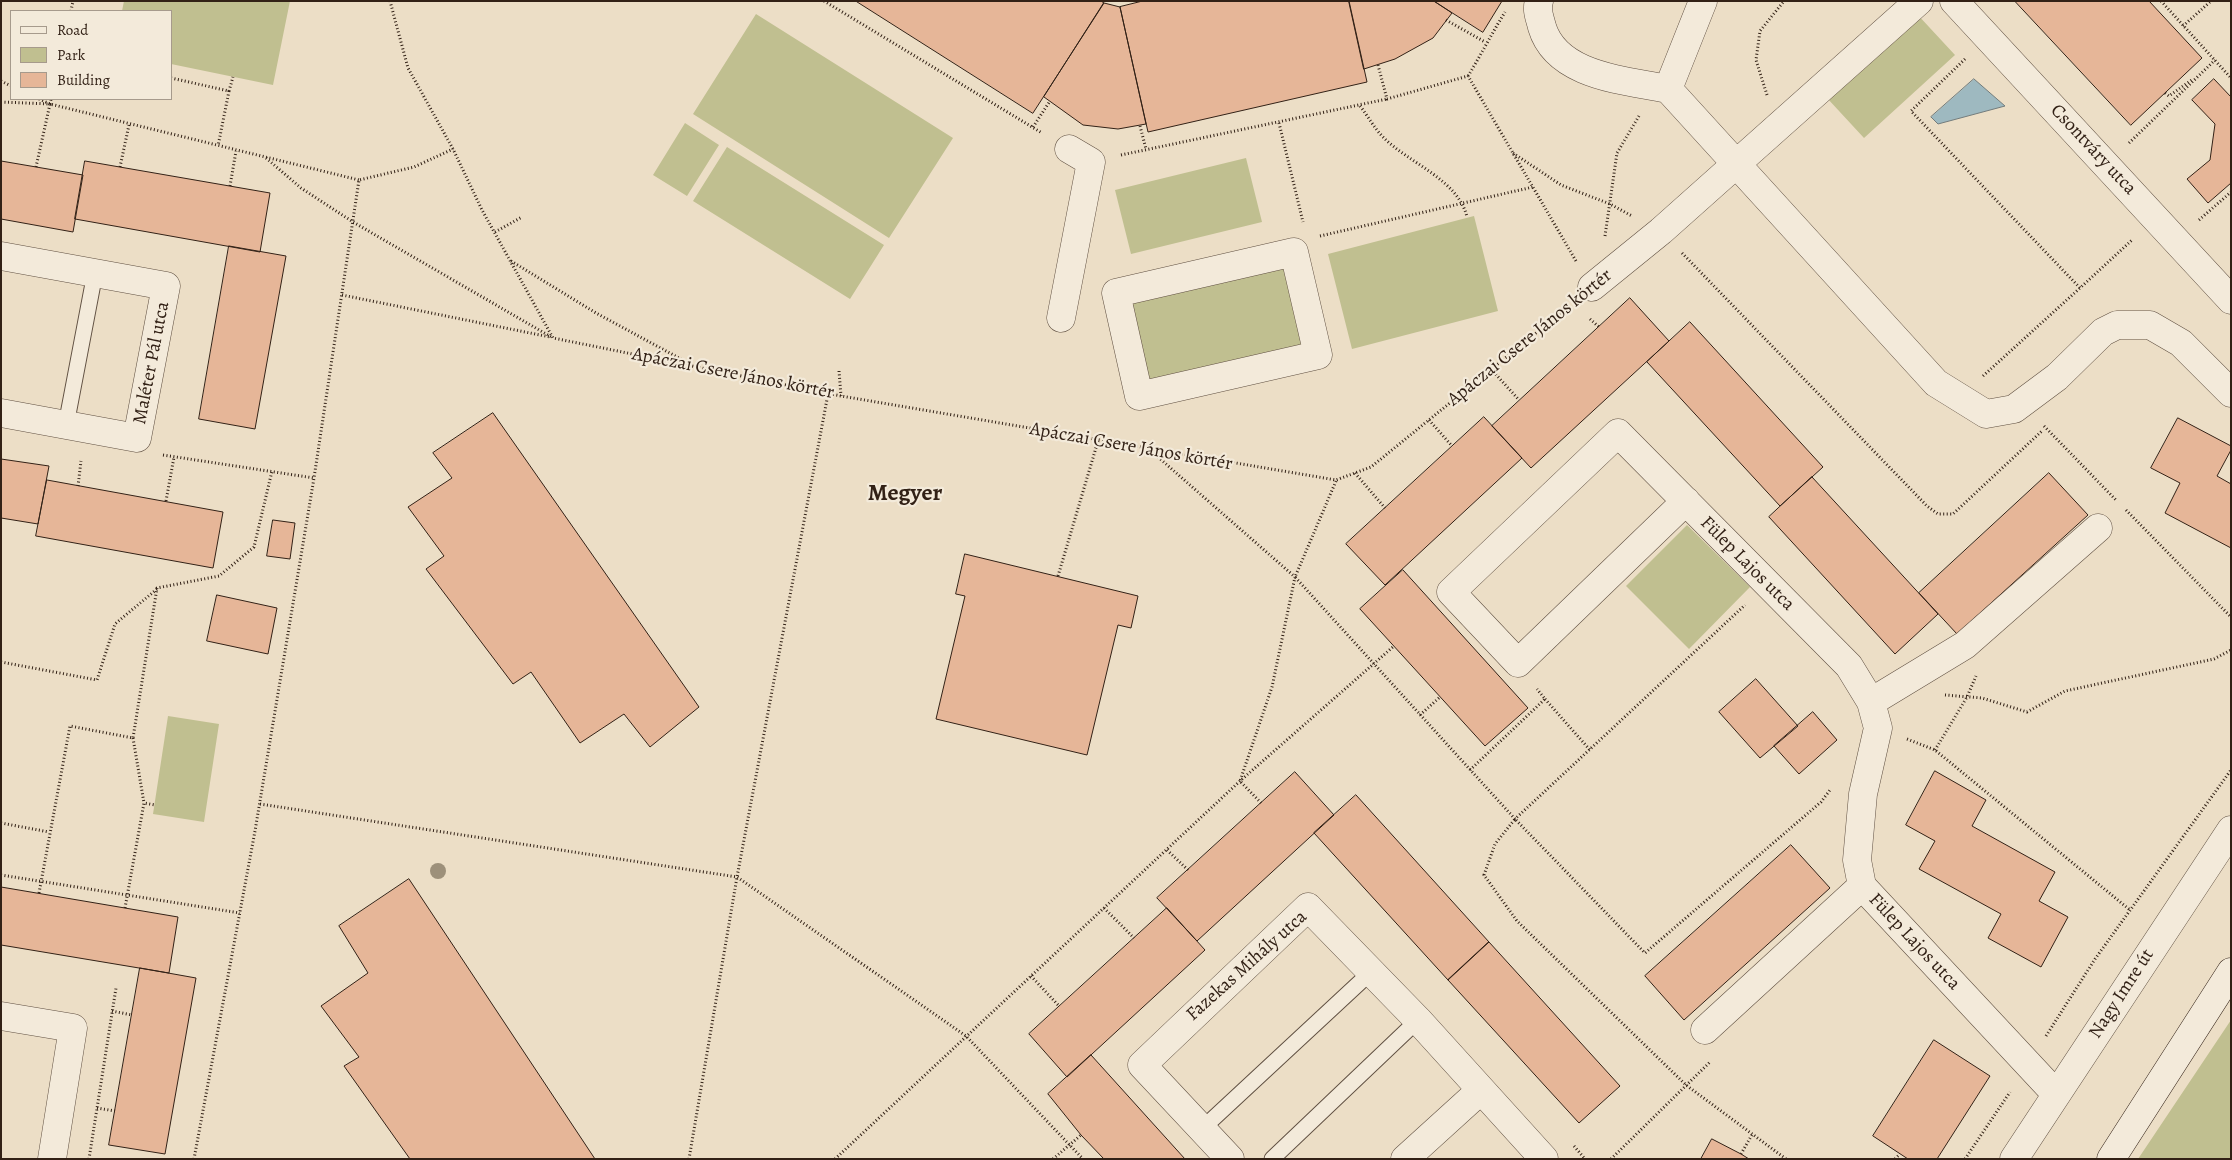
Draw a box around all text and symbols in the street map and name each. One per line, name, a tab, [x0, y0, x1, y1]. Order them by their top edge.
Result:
legend	[10, 10, 172, 100]
text: Road	[57, 20, 88, 40]
text: Park	[57, 45, 85, 65]
text: Building	[57, 70, 110, 90]
street label: Csontváry utca	[2045, 100, 2141, 200]
street label: Apáczai Csere János körtér	[1443, 265, 1617, 411]
street label: Maléter Pál utca	[129, 300, 175, 426]
street label: Apáczai Csere János körtér	[630, 343, 836, 405]
street label: Apáczai Csere János körtér	[1028, 418, 1234, 476]
district label: Megyer	[868, 480, 942, 508]
street label: Fülep Lajos utca	[1695, 512, 1799, 616]
street label: Fülep Lajos utca	[1863, 889, 1965, 995]
street label: Fazekas Mihály utca	[1182, 906, 1312, 1026]
street label: Nagy Imre út	[2085, 945, 2159, 1043]

